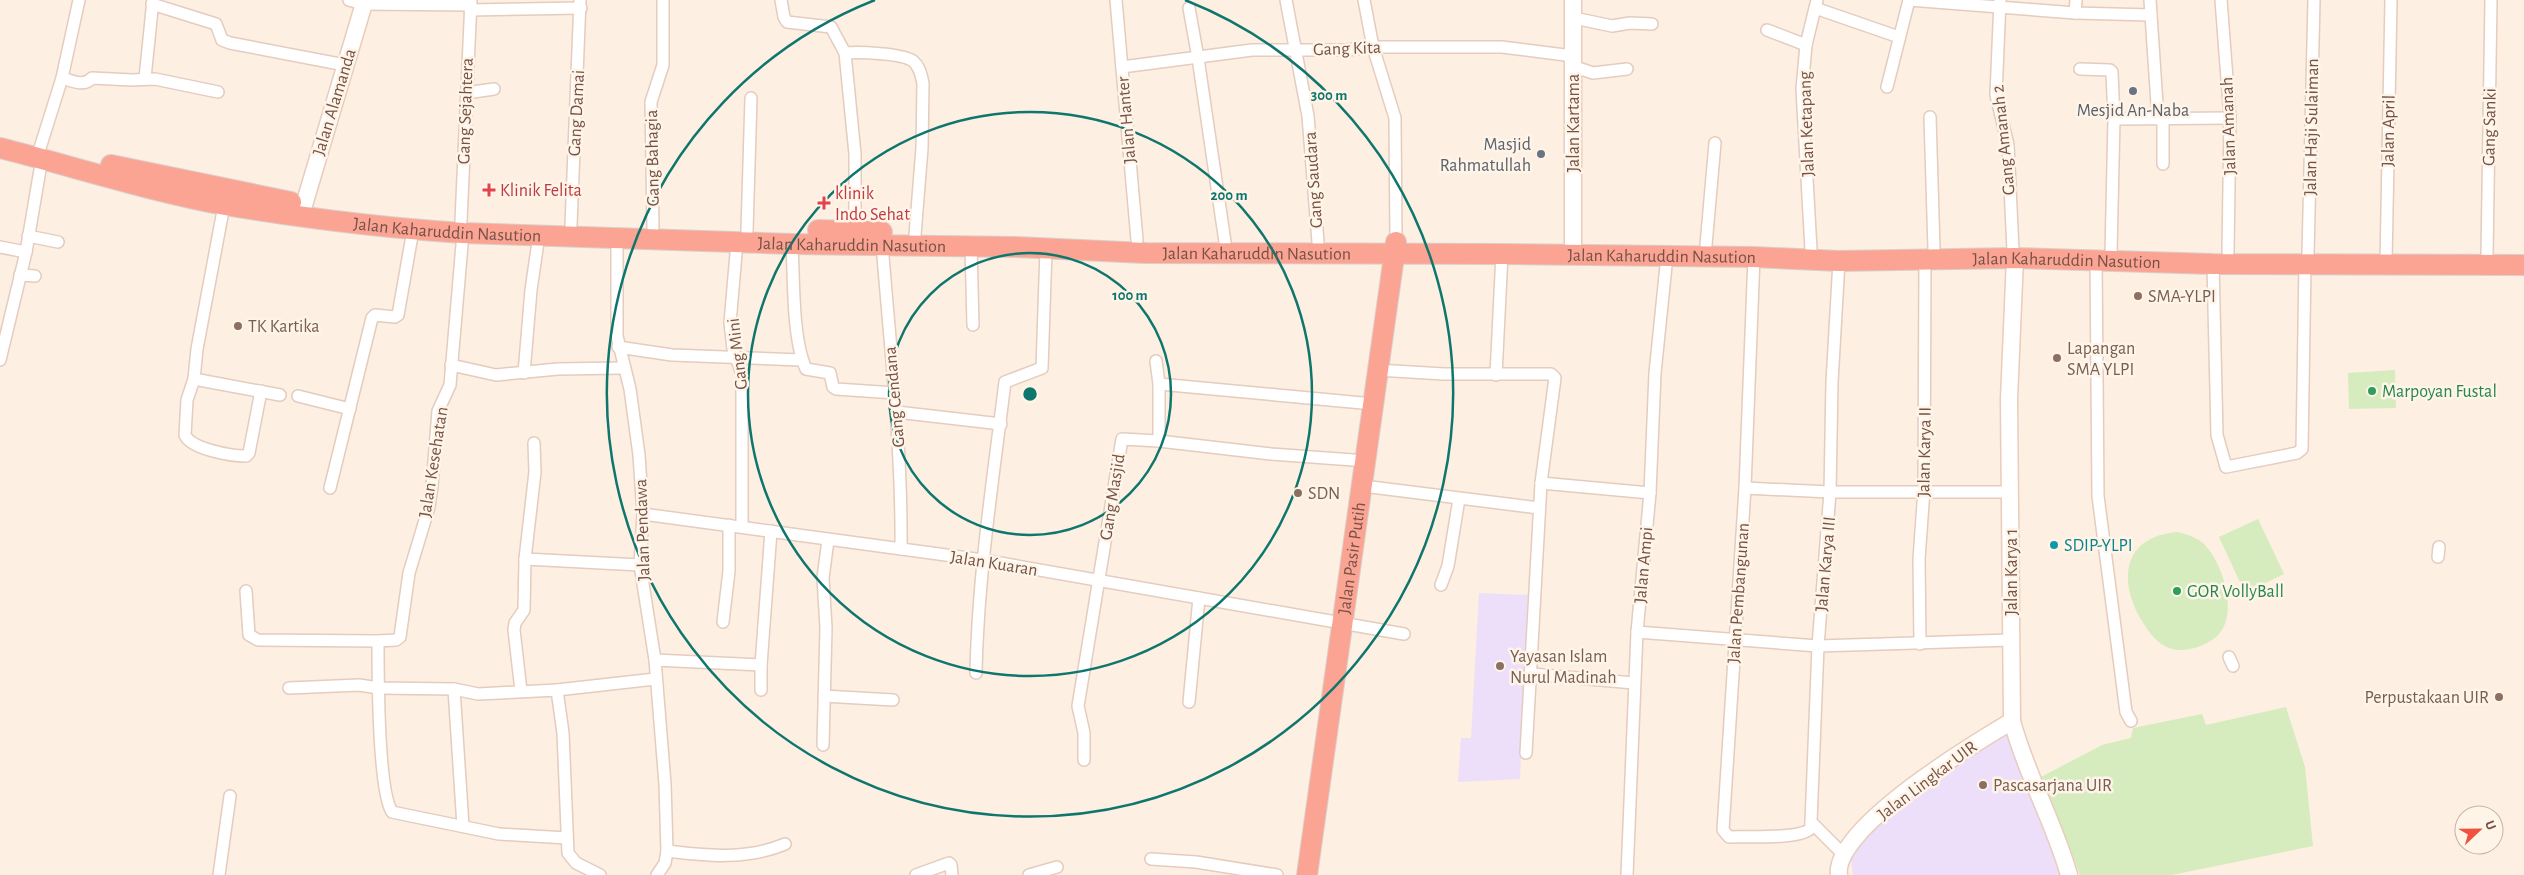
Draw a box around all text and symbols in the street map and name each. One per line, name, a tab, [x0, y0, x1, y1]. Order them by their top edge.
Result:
street label: Gang Kita	[1313, 39, 1381, 59]
street label: Jalan Alamanda	[310, 47, 360, 158]
street label: Gang Sejahtera	[455, 58, 477, 165]
street label: Jalan Haji Sulaiman	[2302, 58, 2322, 196]
street label: Gang Damai	[566, 69, 588, 157]
street label: Jalan Ketapang	[1796, 71, 1818, 177]
street label: Jalan Kartama	[1565, 74, 1583, 172]
street label: Jalan Hanter	[1114, 75, 1140, 164]
street label: Jalan Amanah	[2218, 77, 2240, 175]
street label: Gang Amanah 2	[1989, 84, 2019, 196]
marker: Mesjid An-Naba	[2127, 85, 2139, 97]
text: 300 m	[1311, 88, 1347, 103]
street label: Gang Sanki	[2480, 88, 2500, 166]
street label: Jalan April	[2379, 95, 2399, 167]
place label: Mesjid An-Naba	[2077, 102, 2189, 120]
street label: Gang Bahagia	[643, 109, 663, 207]
street label: Gang Saudara	[1302, 131, 1326, 229]
place label: Masjid Rahmatullah	[1440, 136, 1531, 175]
marker: Masjid Rahmatullah	[1535, 148, 1547, 160]
place label: Klinik Felita	[500, 182, 582, 200]
marker: Klinik Felita	[482, 183, 496, 197]
place label: klinik Indo Sehat	[835, 185, 910, 224]
text: 200 m	[1210, 188, 1248, 203]
marker: klinik Indo Sehat	[817, 196, 831, 210]
street label: Jalan Kaharuddin Nasution	[352, 215, 542, 246]
street label: Jalan Kaharuddin Nasution	[757, 235, 946, 256]
street label: Jalan Kaharuddin Nasution	[1162, 245, 1351, 264]
street label: Jalan Kaharuddin Nasution	[1567, 247, 1756, 267]
street label: Jalan Kaharuddin Nasution	[1972, 250, 2161, 272]
text: 100 m	[1112, 288, 1148, 303]
place label: SMA-YLPI	[2148, 288, 2216, 306]
marker: SMA-YLPI	[2132, 290, 2144, 302]
street label: Gang Mini	[725, 317, 751, 391]
place label: TK Kartika	[248, 318, 320, 336]
marker: TK Kartika	[232, 320, 244, 332]
place label: Lapangan SMA YLPI	[2067, 340, 2135, 379]
street label: Gang Cendana	[882, 346, 908, 448]
marker: Lapangan SMA YLPI	[2051, 352, 2063, 364]
place label: Marpoyan Fustal	[2382, 383, 2497, 401]
centre of rings	[1021, 385, 1039, 403]
marker: Marpoyan Fustal	[2366, 385, 2378, 397]
street label: Jalan Kesehatan	[416, 405, 452, 519]
street label: Jalan Karya II	[1915, 407, 1935, 497]
street label: Gang Masjid	[1097, 453, 1129, 542]
street label: Jalan Pendawa	[632, 479, 654, 581]
place label: SDN	[1308, 485, 1340, 503]
marker: SDN	[1292, 487, 1304, 499]
street label: Jalan Pasir Putih	[1336, 501, 1369, 616]
street label: Jalan Karya III	[1813, 516, 1839, 612]
street label: Jalan Pembangunan	[1725, 522, 1753, 664]
street label: Jalan Ampi	[1632, 526, 1656, 604]
street label: Jalan Karya 1	[2003, 528, 2021, 616]
place label: SDIP-YLPI	[2064, 537, 2133, 555]
marker: SDIP-YLPI	[2048, 539, 2060, 551]
street label: Jalan Kuaran	[949, 548, 1039, 580]
place label: GOR VollyBall	[2187, 583, 2284, 601]
marker: GOR VollyBall	[2171, 585, 2183, 597]
place label: Yayasan Islam Nurul Madinah	[1510, 648, 1617, 687]
marker: Yayasan Islam Nurul Madinah	[1494, 660, 1506, 672]
place label: Perpustakaan UIR	[2365, 689, 2489, 707]
marker: Perpustakaan UIR	[2493, 691, 2505, 703]
street label: Jalan Lingkar UIR	[1875, 738, 1981, 824]
place label: Pascasarjana UIR	[1993, 777, 2112, 795]
marker: Pascasarjana UIR	[1977, 779, 1989, 791]
north arrow	[2454, 805, 2504, 855]
text: U	[2482, 819, 2498, 832]

